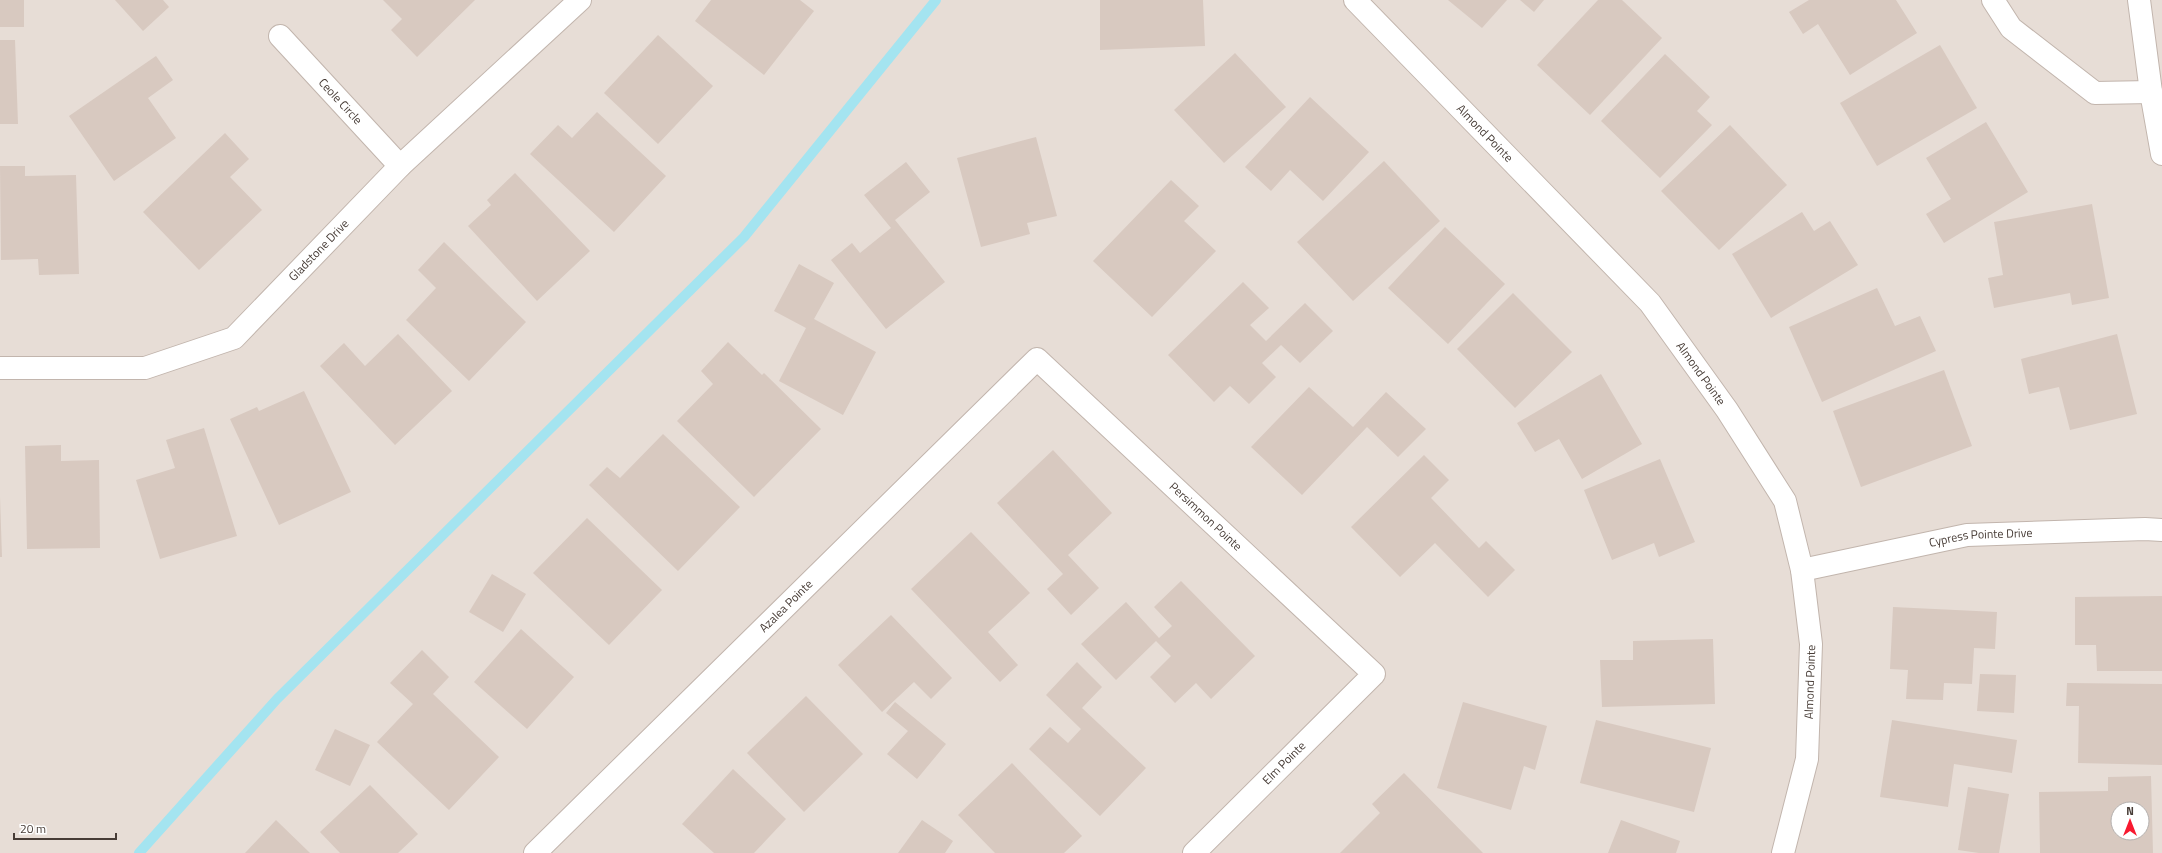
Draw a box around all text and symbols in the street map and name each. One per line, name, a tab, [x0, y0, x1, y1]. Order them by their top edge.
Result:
street label: Ceole Circle	[314, 73, 367, 129]
street label: Almond Pointe	[1452, 100, 1518, 166]
street label: Gladstone Drive	[284, 214, 353, 285]
street label: Almond Pointe	[1672, 338, 1731, 409]
street label: Persimmon Pointe	[1165, 477, 1247, 555]
street label: Cypress Pointe Drive	[1927, 523, 2033, 552]
street label: Azalea Pointe	[754, 575, 817, 637]
street label: Almond Pointe	[1799, 644, 1820, 720]
street label: Elm Pointe	[1258, 737, 1310, 789]
north arrow	[2110, 801, 2150, 841]
text: N	[2126, 803, 2134, 819]
scale bar	[14, 815, 116, 841]
text: 20 m	[20, 819, 46, 838]

